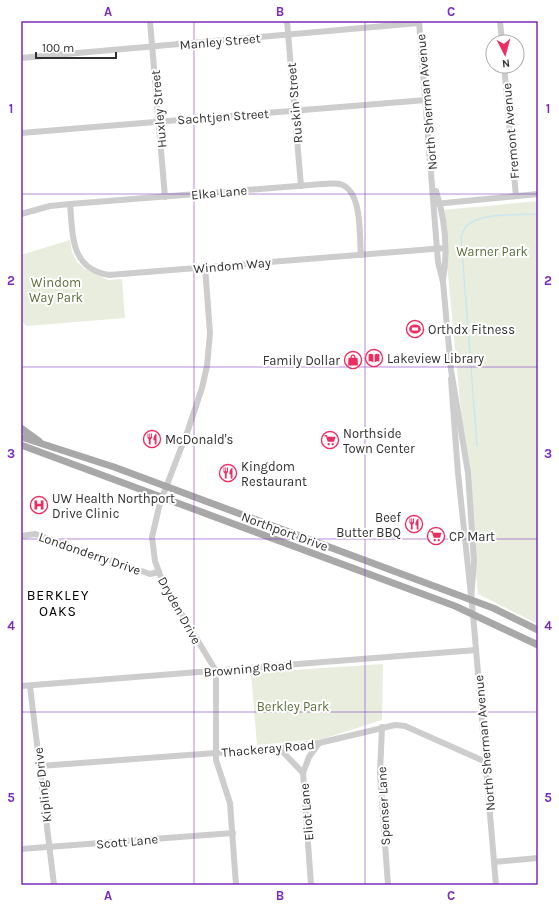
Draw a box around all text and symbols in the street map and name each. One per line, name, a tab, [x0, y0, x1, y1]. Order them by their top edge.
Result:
text: A	[104, 4, 112, 19]
text: B	[276, 4, 284, 19]
text: C	[447, 4, 455, 19]
street label: Manley Street	[179, 30, 261, 53]
street label: North Sherman Avenue	[413, 33, 440, 171]
scale bar	[36, 34, 116, 60]
north arrow	[485, 34, 525, 74]
text: 100 m	[42, 41, 74, 55]
text: N	[501, 57, 511, 70]
street label: Ruskin Street	[284, 62, 305, 144]
street label: Huxley Street	[148, 69, 169, 149]
street label: Fremont Avenue	[499, 82, 522, 179]
text: 1	[9, 101, 13, 116]
text: 1	[546, 101, 550, 116]
street label: Sachtjen Street	[177, 106, 269, 127]
street label: Elka Lane	[190, 183, 248, 202]
park label: Warner Park	[456, 244, 528, 259]
street label: Windom Way	[193, 255, 271, 276]
text: 2	[7, 273, 15, 288]
text: 2	[544, 273, 552, 288]
park label: Windom Way Park	[29, 275, 83, 305]
sports icon: Orthdx Fitness	[405, 319, 425, 339]
place label: Orthdx Fitness	[428, 322, 515, 337]
library icon: Lakeview Library	[364, 348, 384, 368]
shop icon: Family Dollar	[343, 350, 363, 370]
place label: Lakeview Library	[387, 351, 484, 366]
place label: Family Dollar	[263, 353, 340, 368]
place label: Northside Town Center	[343, 426, 415, 456]
restaurant icon: McDonald's	[142, 429, 162, 449]
supermarket icon: Northside Town Center	[320, 430, 340, 450]
place label: McDonald's	[165, 432, 234, 447]
text: 3	[7, 446, 15, 461]
text: 3	[544, 446, 552, 461]
place label: Kingdom Restaurant	[241, 459, 307, 489]
restaurant icon: Kingdom Restaurant	[218, 463, 238, 483]
place label: UW Health Northport Drive Clinic	[52, 491, 175, 521]
hospital icon: UW Health Northport Drive Clinic	[29, 495, 49, 515]
street label: Northport Drive	[239, 509, 331, 554]
place label: Beef Butter BBQ	[336, 510, 402, 540]
restaurant icon: Beef Butter BBQ	[404, 514, 424, 534]
supermarket icon: CP Mart	[426, 526, 446, 546]
street label: Londonderry Drive	[37, 529, 143, 578]
place label: CP Mart	[449, 529, 495, 544]
street label: Dryden Drive	[155, 574, 204, 647]
district label: BERKLEY OAKS	[27, 587, 89, 620]
text: 4	[7, 618, 15, 633]
text: 4	[544, 618, 552, 633]
street label: Browning Road	[203, 657, 293, 680]
street label: North Sherman Avenue	[471, 674, 498, 812]
park label: Berkley Park	[257, 699, 329, 714]
street label: Thackeray Road	[221, 737, 315, 760]
street label: Kipling Drive	[30, 746, 55, 823]
street label: Spenser Lane	[374, 766, 393, 846]
street label: Eliot Lane	[296, 782, 316, 841]
text: 5	[7, 790, 15, 805]
text: 5	[544, 790, 552, 805]
street label: Scott Lane	[95, 831, 159, 852]
text: A	[104, 888, 112, 903]
text: B	[276, 888, 284, 903]
text: C	[447, 888, 455, 903]

